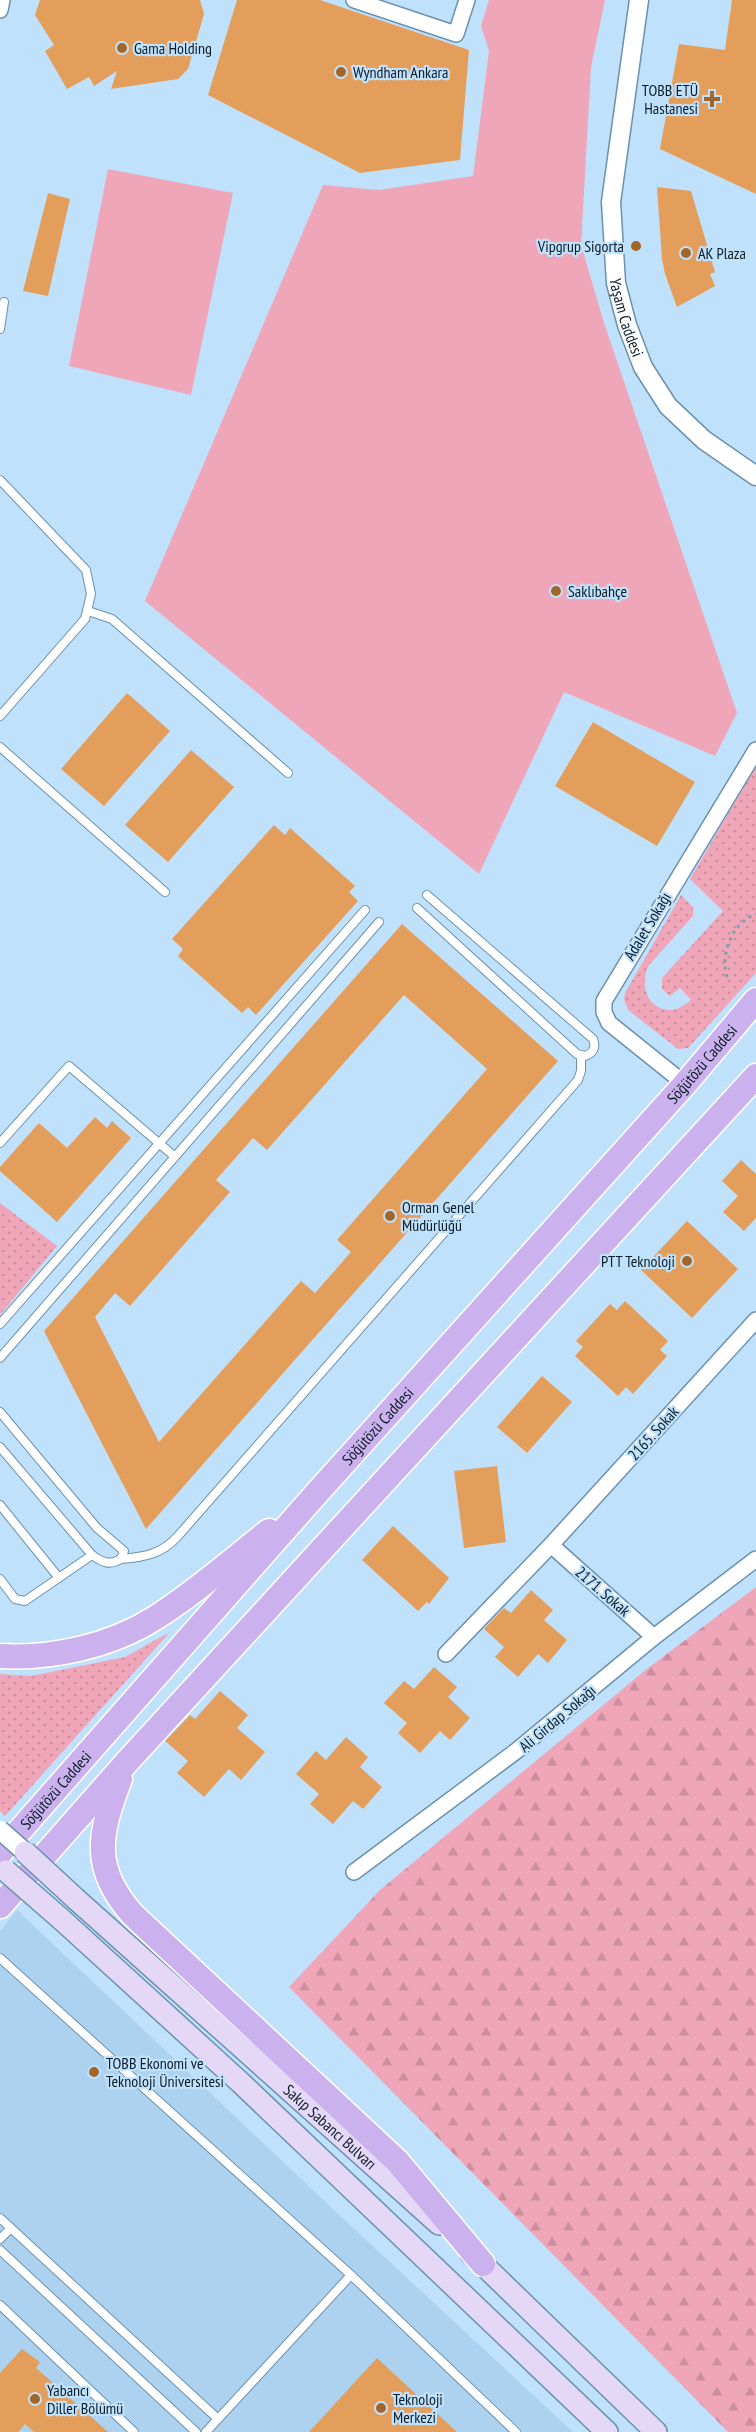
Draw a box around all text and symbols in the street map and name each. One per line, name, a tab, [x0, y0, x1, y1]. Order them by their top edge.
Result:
place label: Gama Holding	[134, 38, 212, 58]
marker: Gama Holding	[115, 41, 129, 55]
place label: Wyndham Ankara	[353, 62, 448, 82]
marker: Wyndham Ankara	[334, 65, 348, 79]
place label: TOBB ETÜ Hastanesi	[642, 80, 698, 118]
marker: TOBB ETÜ Hastanesi	[703, 90, 721, 108]
place label: Vipgrup Sigorta	[537, 236, 624, 256]
marker: Vipgrup Sigorta	[629, 239, 643, 253]
place label: AK Plaza	[698, 243, 746, 263]
marker: AK Plaza	[679, 246, 693, 260]
street label: Yaşam Caddesi	[606, 278, 648, 360]
place label: Saklıbahçe	[568, 581, 627, 601]
marker: Saklıbahçe	[549, 584, 563, 598]
street label: Adalet Sokağı	[619, 888, 675, 964]
street label: Söğütözü Caddesi	[662, 1020, 741, 1108]
place label: Orman Genel Müdürlüğü	[402, 1197, 475, 1235]
marker: Orman Genel Müdürlüğü	[383, 1209, 397, 1223]
place label: PTT Teknoloji	[601, 1251, 675, 1271]
marker: PTT Teknoloji	[680, 1254, 694, 1268]
street label: Söğütözü Caddesi	[337, 1383, 417, 1469]
street label: 2165. Sokak	[623, 1401, 683, 1464]
street label: 2171. Sokak	[571, 1562, 635, 1621]
street label: Ali Girdap Sokağı	[514, 1680, 600, 1756]
street label: Söğütözü Caddesi	[16, 1747, 95, 1833]
place label: TOBB Ekonomi ve Teknoloji Üniversitesi	[106, 2053, 224, 2091]
marker: TOBB Ekonomi ve Teknoloji Üniversitesi	[87, 2065, 101, 2079]
street label: Sakıp Sabancı Bulvarı	[280, 2080, 381, 2174]
place label: Yabancı Diller Bölümü	[47, 2380, 123, 2418]
place label: Teknoloji Merkezi	[393, 2389, 443, 2427]
marker: Yabancı Diller Bölümü	[28, 2392, 42, 2406]
marker: Teknoloji Merkezi	[374, 2401, 388, 2415]

